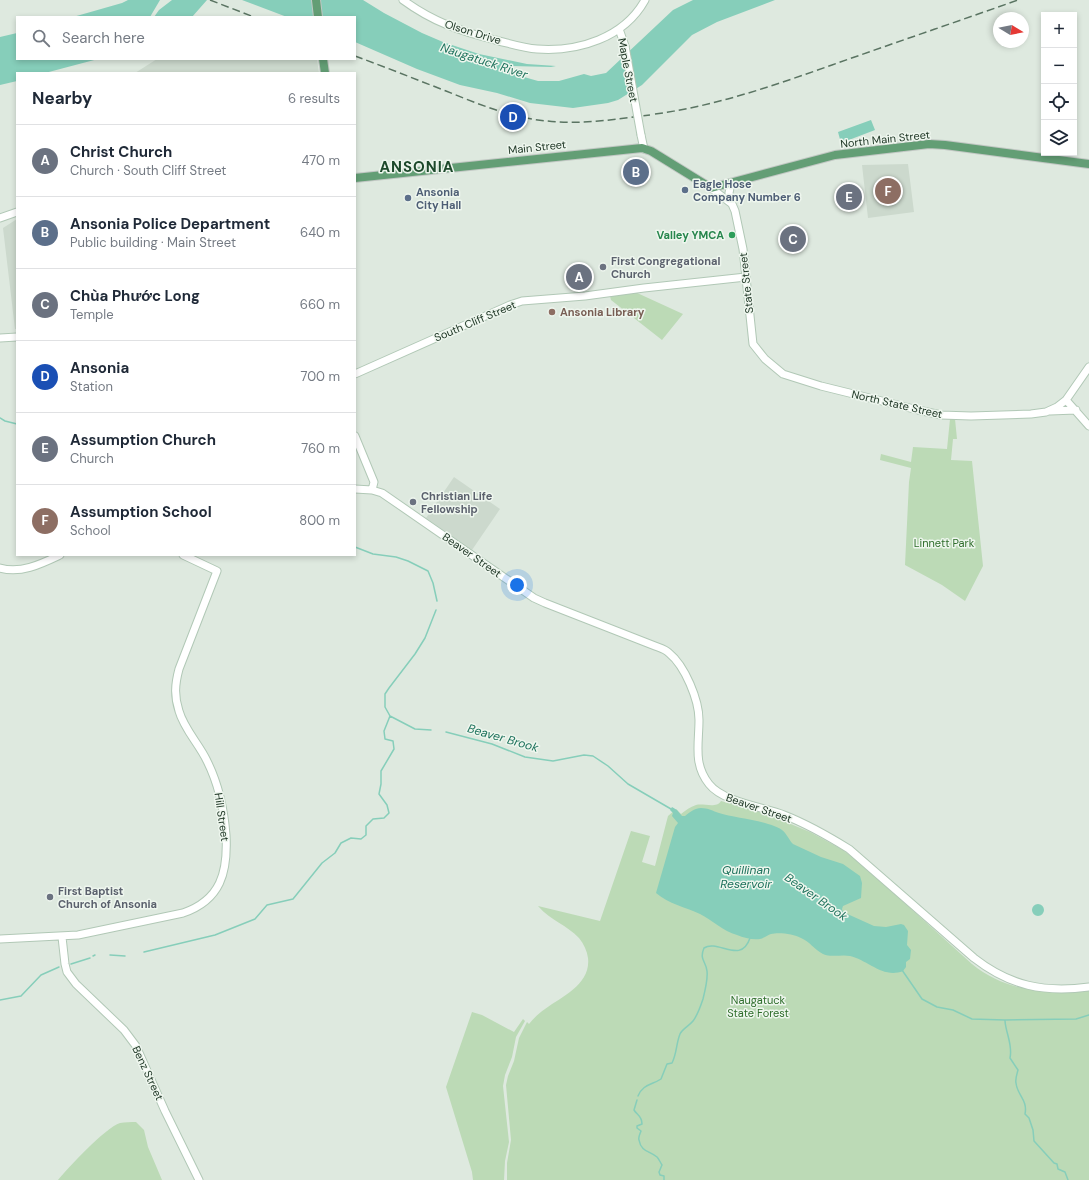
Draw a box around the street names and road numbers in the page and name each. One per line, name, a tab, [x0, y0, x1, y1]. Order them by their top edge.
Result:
street label: Olson Drive	[443, 17, 503, 47]
street label: Maple Street	[615, 37, 641, 103]
street label: North Main Street	[839, 127, 931, 151]
street label: Main Street	[507, 137, 567, 157]
street label: State Street	[736, 252, 756, 314]
street label: South Cliff Street	[432, 297, 518, 345]
street label: North State Street	[850, 387, 944, 421]
street label: Beaver Street	[440, 530, 504, 580]
street label: Beaver Street	[724, 790, 794, 826]
street label: Hill Street	[212, 792, 232, 842]
street label: Benz Street	[129, 1044, 167, 1102]

